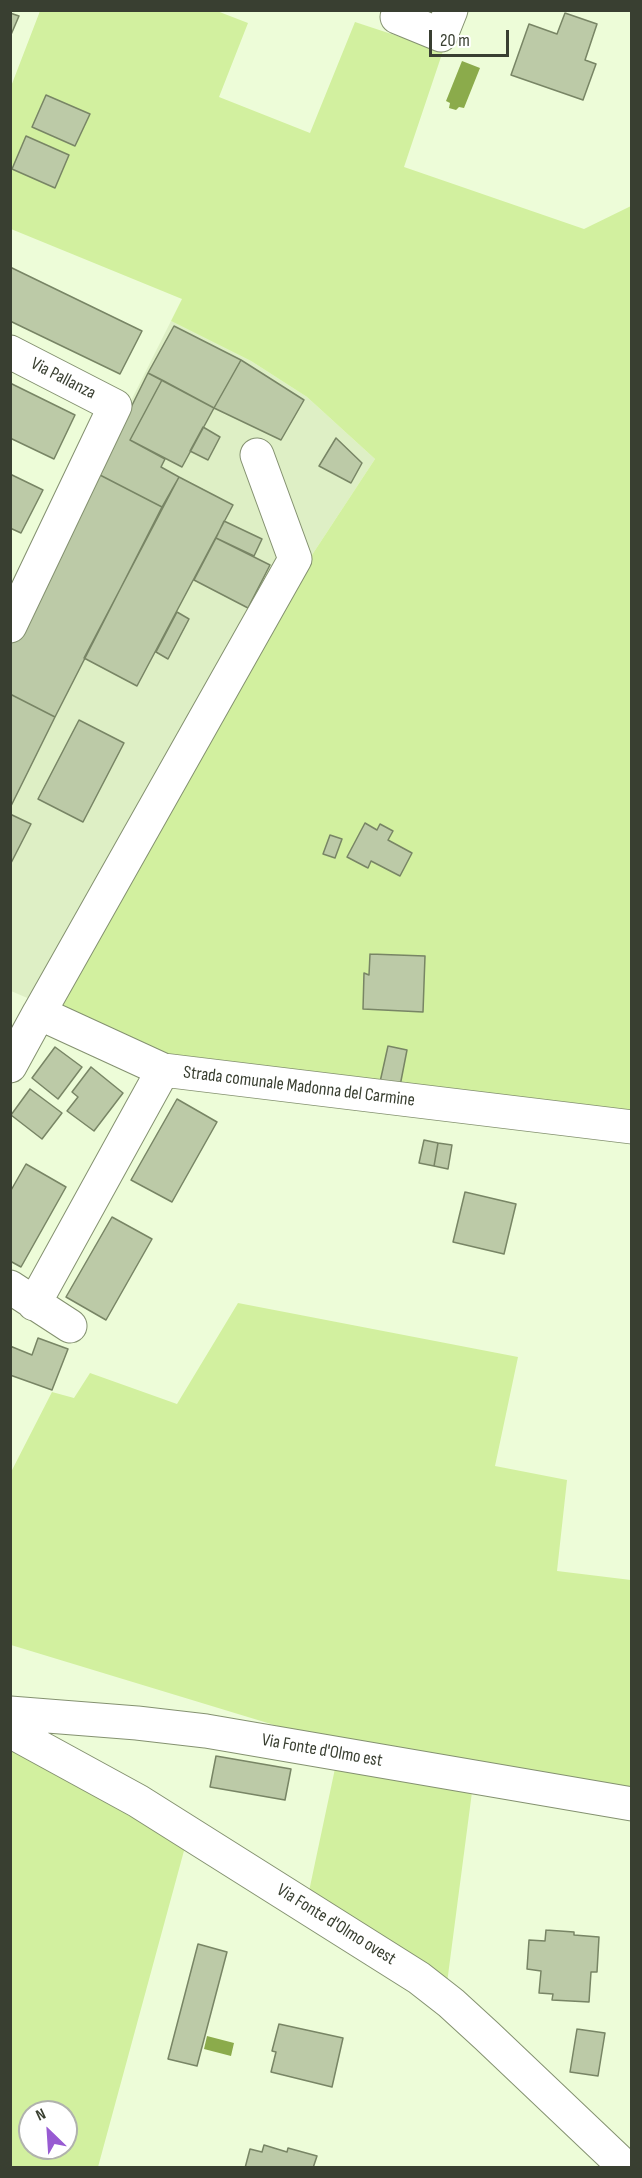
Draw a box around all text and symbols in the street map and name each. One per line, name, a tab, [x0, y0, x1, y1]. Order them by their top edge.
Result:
scale bar	[432, 18, 512, 56]
text: 20 m	[440, 30, 470, 51]
street label: Via Pallanza	[27, 353, 99, 405]
street label: Strada comunale Madonna del Carmine	[182, 1062, 416, 1112]
street label: Via Fonte d'Olmo est	[260, 1730, 384, 1772]
street label: Via Fonte d'Olmo ovest	[272, 1880, 400, 1970]
north arrow	[18, 2100, 78, 2160]
text: N	[33, 2105, 49, 2125]

